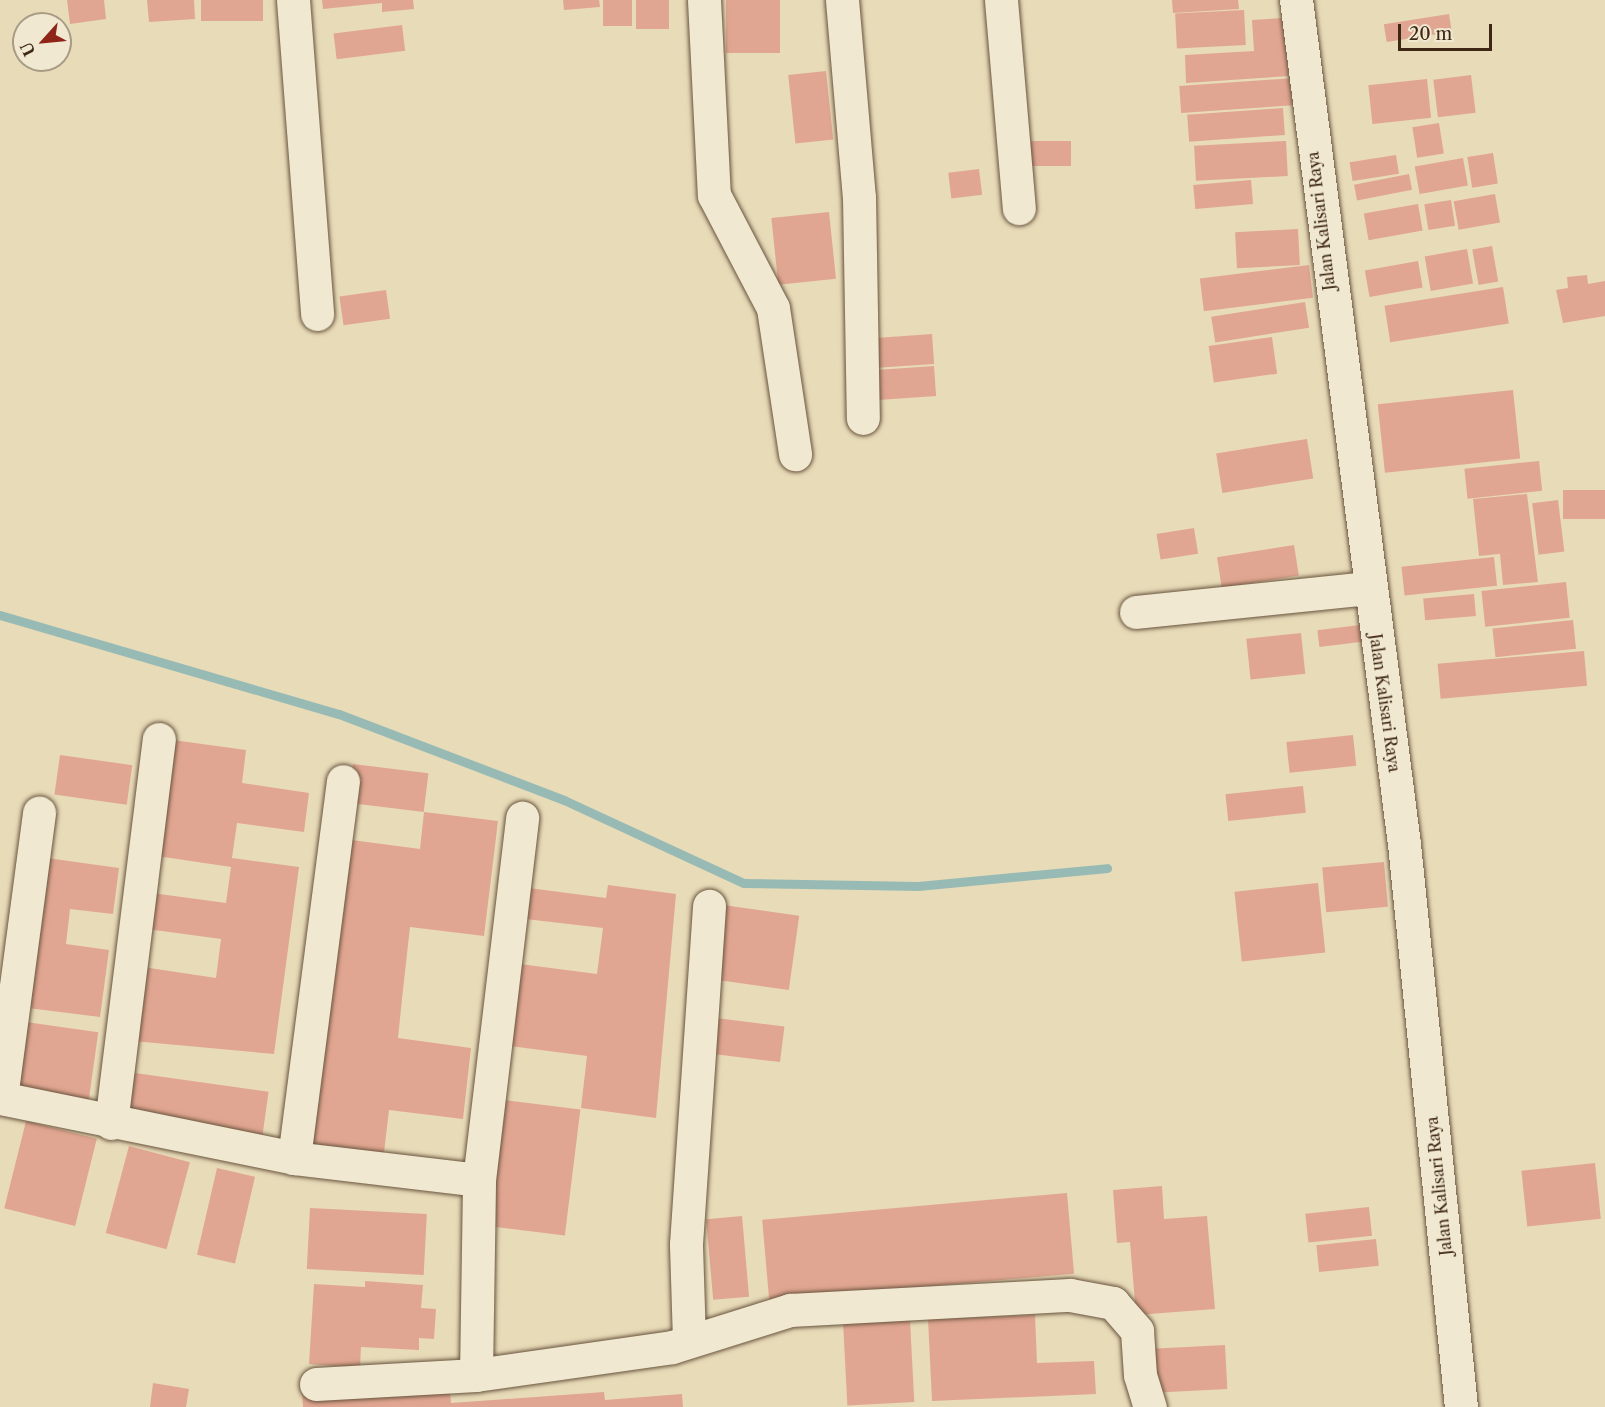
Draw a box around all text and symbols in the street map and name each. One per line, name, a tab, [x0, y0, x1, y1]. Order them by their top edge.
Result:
north arrow	[12, 12, 72, 72]
scale bar	[1401, 12, 1496, 50]
text: 20 m	[1409, 23, 1452, 45]
text: U	[16, 39, 40, 60]
street label: Jalan Kalisari Raya	[1303, 150, 1339, 292]
street label: Jalan Kalisari Raya	[1366, 632, 1404, 774]
street label: Jalan Kalisari Raya	[1422, 1115, 1456, 1257]

